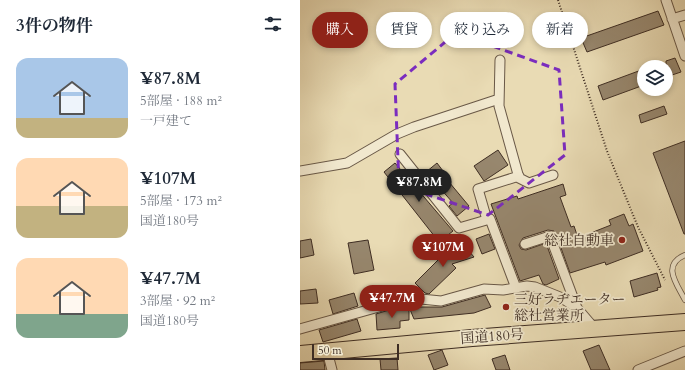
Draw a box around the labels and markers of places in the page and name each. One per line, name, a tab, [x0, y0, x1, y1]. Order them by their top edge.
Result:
pin: ¥87.8M	[386, 169, 452, 203]
place label: 総社自動車	[544, 231, 614, 250]
pin: ¥107M	[415, 234, 471, 268]
marker: 総社自動車	[617, 235, 627, 245]
pin: ¥47.7M	[359, 285, 425, 319]
place label: 三好ラヂエーター 総社営業所	[514, 290, 625, 325]
marker: 三好ラヂエーター 総社営業所	[501, 302, 511, 312]

